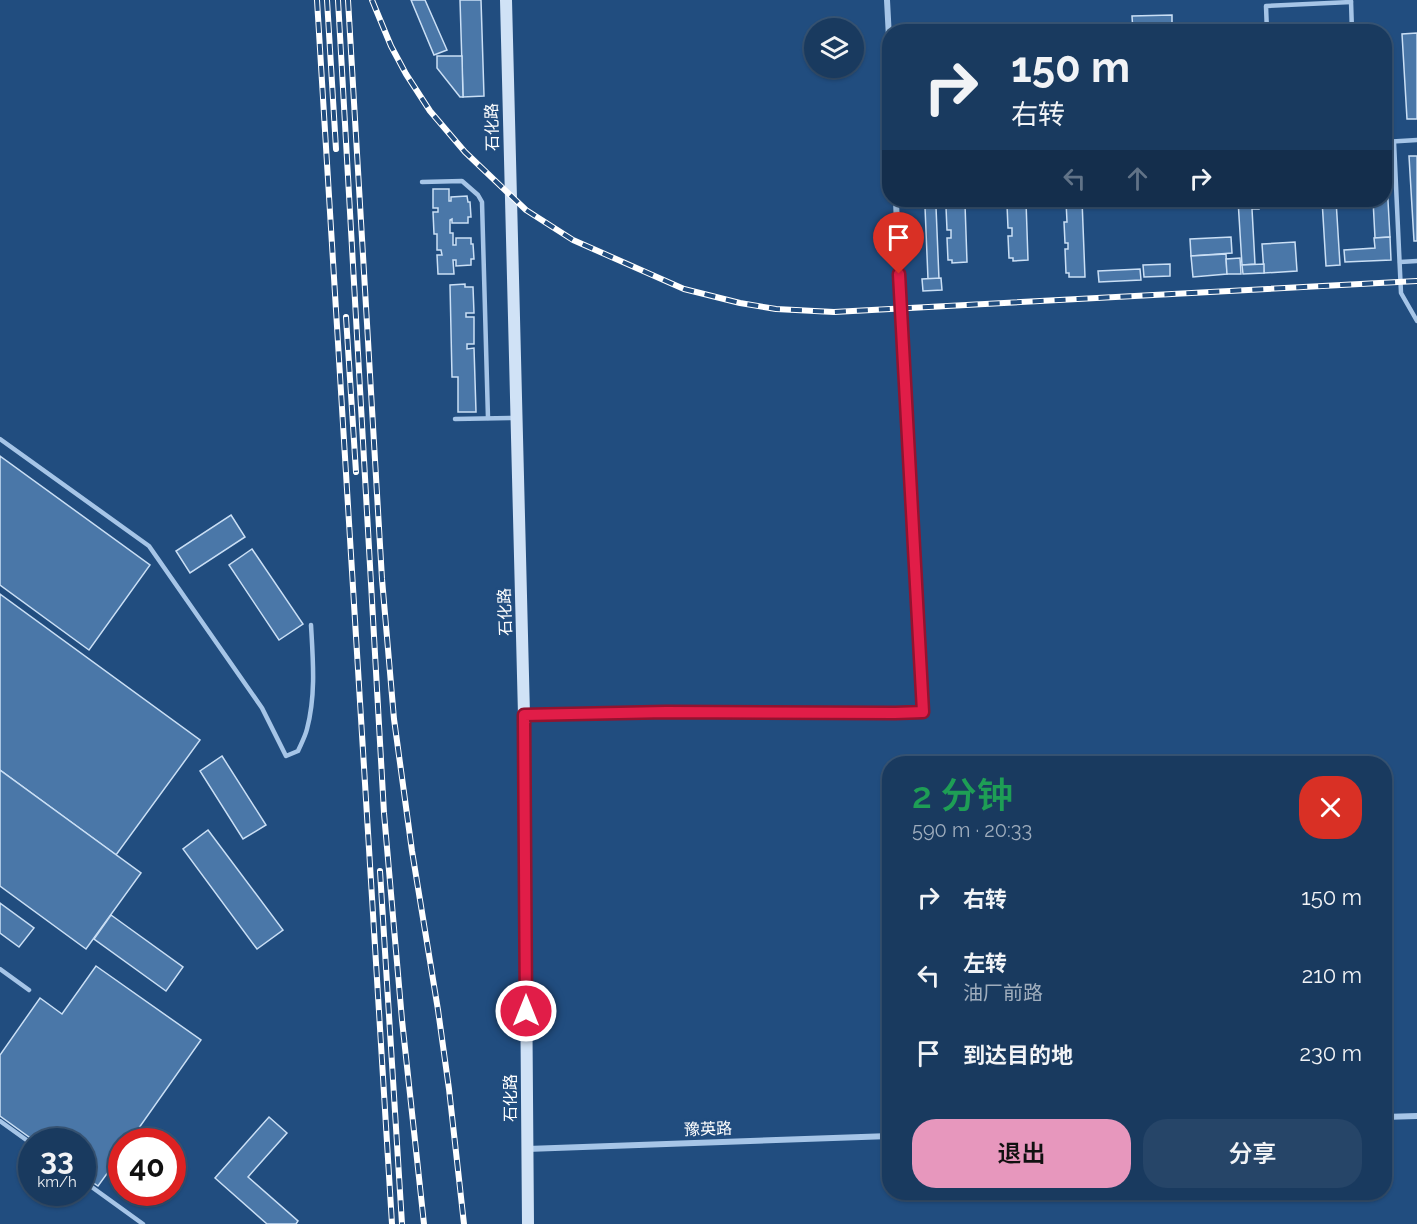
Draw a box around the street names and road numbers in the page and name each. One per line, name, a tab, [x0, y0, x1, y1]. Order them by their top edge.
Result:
street label: 石化路	[482, 103, 502, 151]
street label: 石化路	[495, 588, 515, 636]
street label: 石化路	[501, 1074, 520, 1122]
street label: 豫英路	[684, 1119, 732, 1139]

